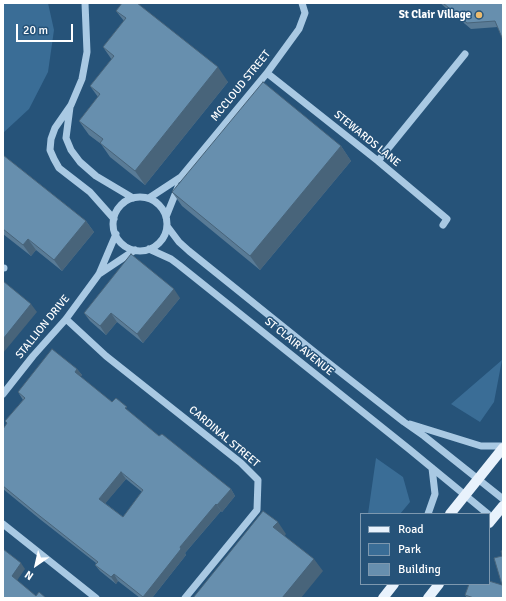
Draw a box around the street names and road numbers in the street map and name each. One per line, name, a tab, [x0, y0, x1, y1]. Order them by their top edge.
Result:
street label: MCCLOUD STREET	[208, 48, 274, 124]
street label: STEWARDS LANE	[331, 108, 403, 170]
street label: STALLION DRIVE	[13, 292, 73, 362]
street label: ST CLAIR AVENUE	[262, 315, 336, 379]
street label: CARDINAL STREET	[186, 404, 262, 470]

